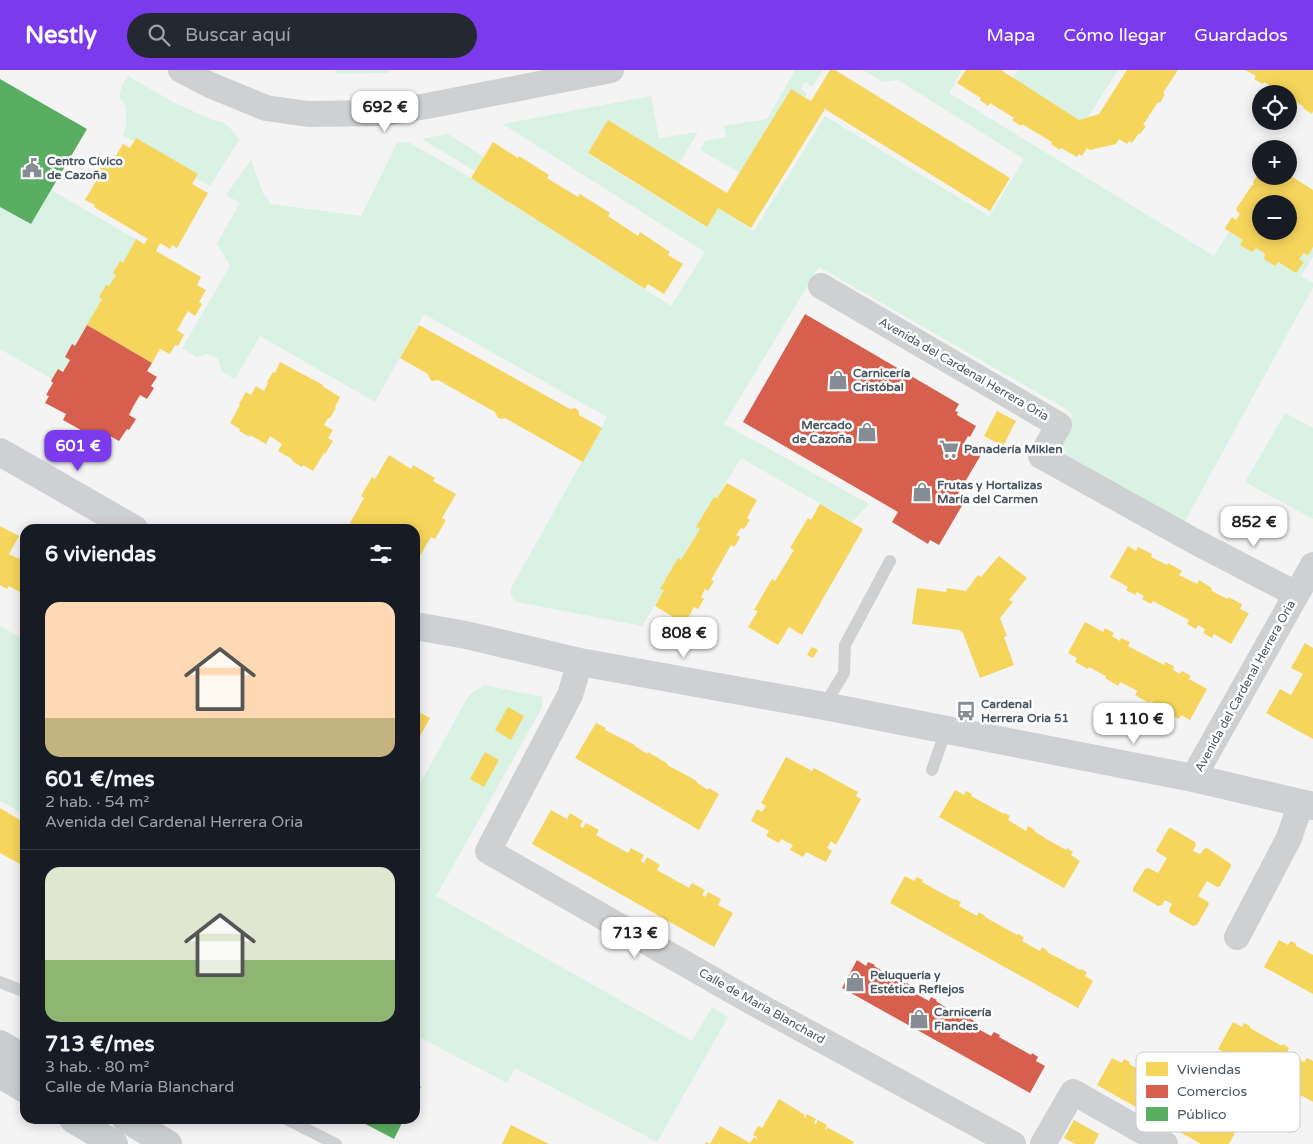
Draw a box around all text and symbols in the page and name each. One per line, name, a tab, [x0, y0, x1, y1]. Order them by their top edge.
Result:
search box	[127, 13, 477, 58]
text: Nestly	[25, 21, 97, 50]
icon: search	[145, 21, 173, 49]
text: Buscar aquí	[185, 24, 291, 46]
text: Mapa	[986, 24, 1035, 46]
text: Cómo llegar	[1063, 24, 1166, 46]
text: Guardados	[1194, 24, 1288, 46]
map controls	[1252, 85, 1297, 240]
button: locate	[1252, 85, 1297, 130]
pin: 692 €	[350, 90, 420, 133]
text: 692 €	[362, 97, 408, 117]
button: +	[1252, 140, 1297, 185]
place label: Centro Cívico de Cazoña	[47, 154, 123, 182]
public building icon: Centro Cívico de Cazoña	[21, 157, 43, 179]
button: −	[1252, 195, 1297, 240]
street label: Avenida del Cardenal Herrera Oria	[877, 315, 1051, 423]
place label: Carnicería Cristóbal	[853, 366, 911, 394]
shop icon: Carnicería Cristóbal	[827, 369, 849, 391]
place label: Mercado de Cazoña	[792, 418, 852, 446]
shop icon: Mercado de Cazoña	[856, 421, 878, 443]
pin: 601 €	[43, 430, 113, 472]
text: 601 €	[55, 436, 101, 456]
supermarket icon: Panadería Miklen	[938, 438, 960, 460]
place label: Panadería Miklen	[964, 442, 1062, 456]
place label: Frutas y Hortalizas María del Carmen	[937, 478, 1042, 506]
shop icon: Frutas y Hortalizas María del Carmen	[911, 481, 933, 503]
pin: 852 €	[1219, 506, 1289, 548]
text: 852 €	[1231, 512, 1277, 532]
icon: filters	[367, 540, 395, 568]
text: 6 viviendas	[45, 542, 156, 567]
street label: Avenida del Cardenal Herrera Oria	[1192, 598, 1298, 774]
pin: 808 €	[649, 616, 719, 659]
text: 808 €	[661, 623, 707, 643]
icon: home	[175, 634, 265, 724]
place label: Cardenal Herrera Oria 51	[981, 697, 1069, 725]
bus stop icon: Cardenal Herrera Oria 51	[955, 700, 977, 722]
pin: 1 110 €	[1088, 702, 1180, 745]
text: 1 110 €	[1104, 709, 1164, 729]
text: 601 €/mes	[45, 767, 155, 792]
text: 2 hab. · 54 m²	[45, 792, 149, 812]
text: Avenida del Cardenal Herrera Oria	[45, 812, 303, 832]
icon: home	[175, 900, 265, 990]
pin: 713 €	[600, 916, 670, 959]
text: 713 €	[612, 923, 658, 943]
street label: Calle de María Blanchard	[697, 965, 827, 1047]
place label: Peluquería y Estética Reflejos	[870, 968, 965, 997]
shop icon: Peluquería y Estética Reflejos	[844, 971, 866, 993]
place label: Carnicería Flandes	[934, 1005, 992, 1033]
shop icon: Carnicería Flandes	[908, 1008, 930, 1030]
text: 713 €/mes	[45, 1032, 155, 1057]
legend	[1136, 1052, 1300, 1132]
text: 3 hab. · 80 m²	[45, 1057, 149, 1077]
text: Viviendas	[1177, 1061, 1241, 1078]
text: Calle de María Blanchard	[45, 1077, 234, 1097]
text: Comercios	[1177, 1083, 1247, 1100]
text: Público	[1177, 1106, 1227, 1123]

